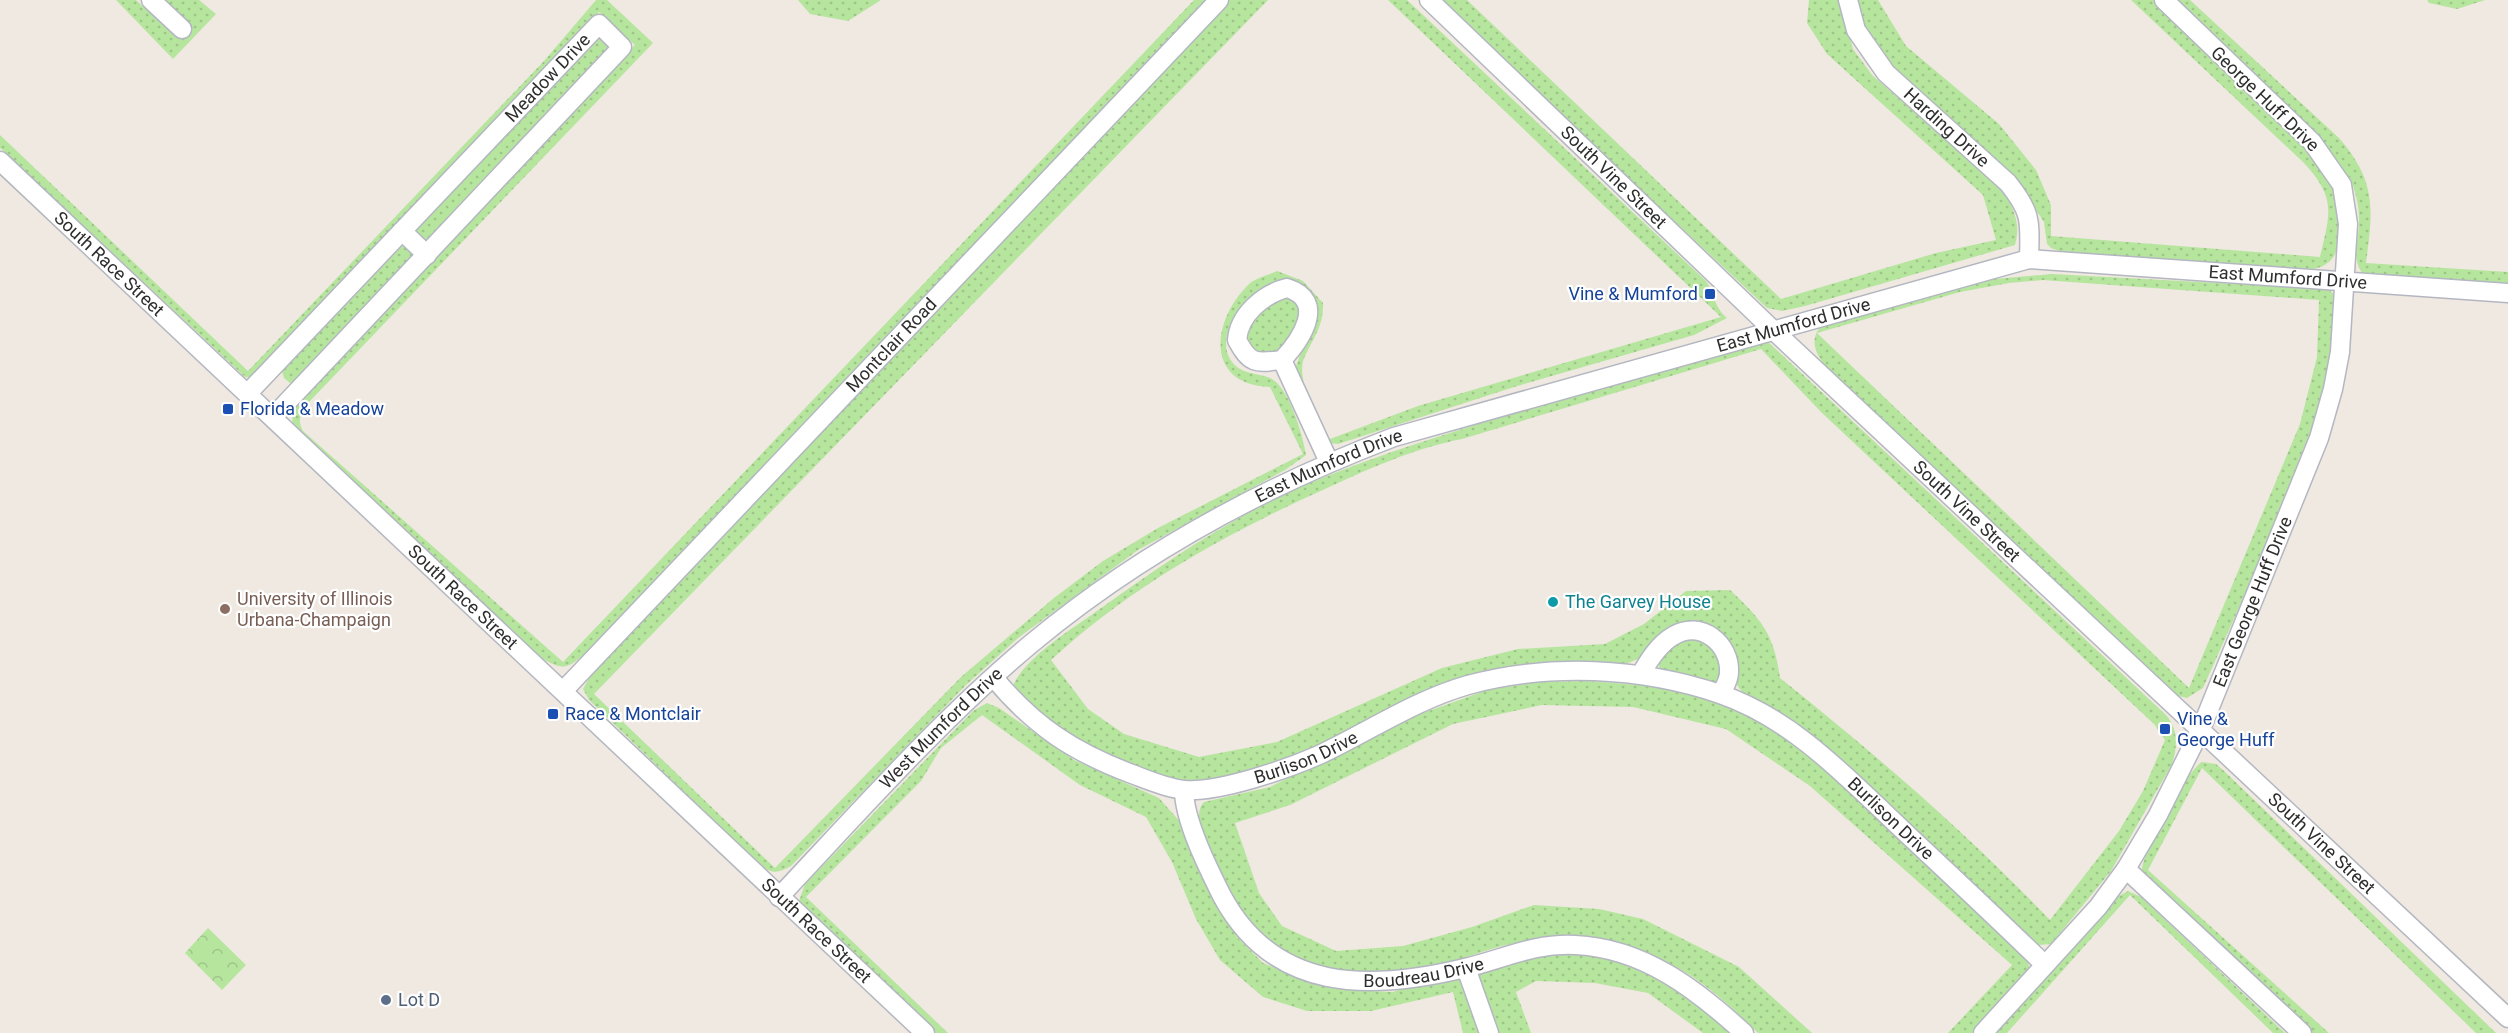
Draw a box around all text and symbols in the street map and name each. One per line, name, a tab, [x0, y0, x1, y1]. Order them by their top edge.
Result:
street label: Meadow Drive	[501, 29, 594, 126]
street label: George Huff Drive	[2207, 42, 2324, 156]
street label: Harding Drive	[1900, 83, 1994, 171]
street label: South Vine Street	[1557, 121, 1671, 232]
street label: South Race Street	[50, 207, 169, 320]
street label: East Mumford Drive	[2208, 261, 2368, 293]
place label: Vine & Mumford	[1569, 283, 1698, 304]
marker: Vine & Mumford	[1703, 287, 1717, 301]
street label: Montclair Road	[842, 293, 941, 396]
street label: East Mumford Drive	[1714, 293, 1873, 356]
place label: Florida & Meadow	[240, 398, 385, 419]
marker: Florida & Meadow	[221, 402, 235, 416]
street label: East Mumford Drive	[1251, 424, 1405, 506]
street label: South Vine Street	[1909, 456, 2025, 566]
street label: East George Huff Drive	[2208, 513, 2296, 690]
street label: South Race Street	[404, 540, 522, 654]
place label: University of Illinois Urbana-Champaign	[237, 588, 393, 630]
place label: The Garvey House	[1565, 591, 1711, 612]
marker: The Garvey House	[1546, 595, 1560, 609]
marker: University of Illinois Urbana-Champaign	[218, 602, 232, 616]
street label: West Mumford Drive	[875, 663, 1006, 793]
place label: Race & Montclair	[565, 703, 701, 724]
marker: Race & Montclair	[546, 707, 560, 721]
place label: Vine & George Huff	[2177, 708, 2275, 750]
marker: Vine & George Huff	[2158, 722, 2172, 736]
street label: Burlison Drive	[1251, 726, 1361, 788]
street label: Burlison Drive	[1844, 773, 1939, 864]
street label: South Vine Street	[2264, 788, 2380, 898]
street label: South Race Street	[758, 874, 876, 987]
street label: Boudreau Drive	[1363, 953, 1486, 991]
place label: Lot D	[398, 989, 440, 1010]
marker: Lot D	[379, 993, 393, 1007]

